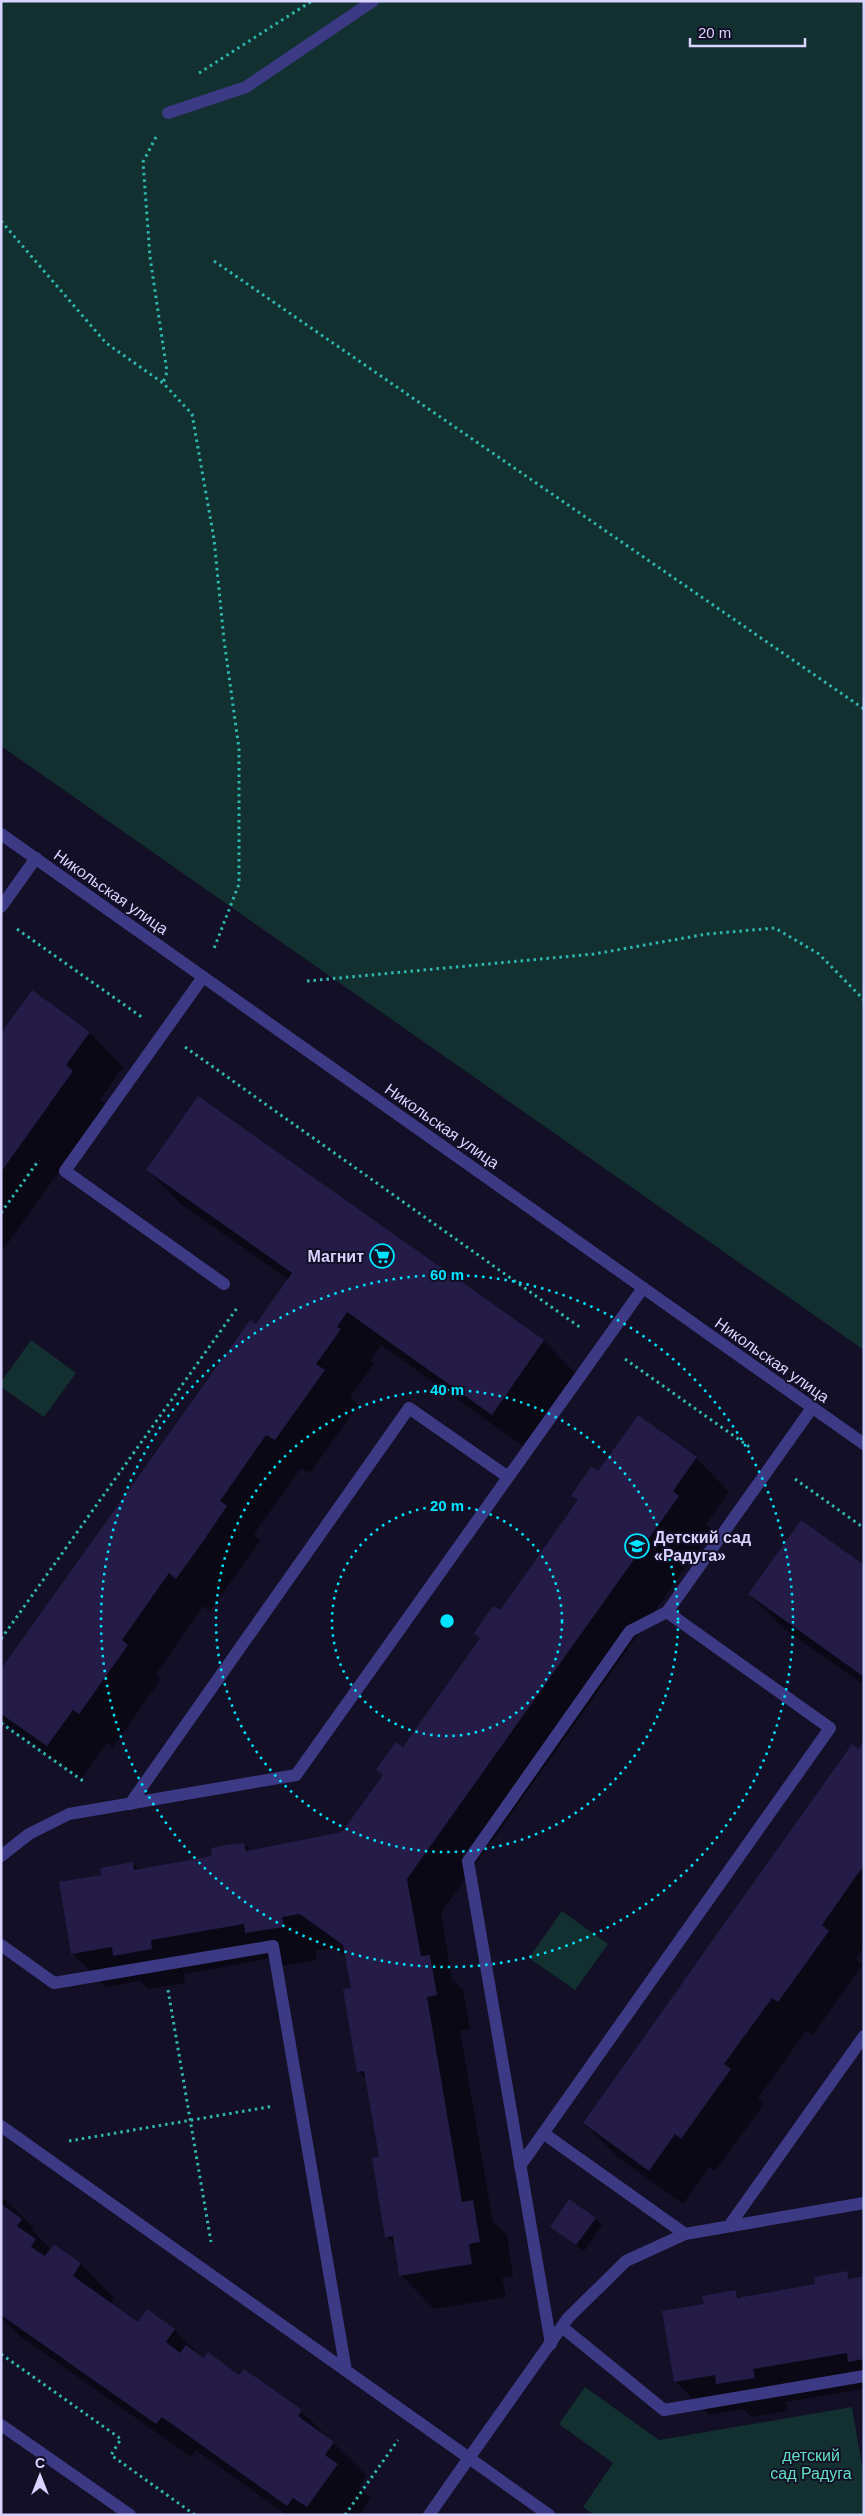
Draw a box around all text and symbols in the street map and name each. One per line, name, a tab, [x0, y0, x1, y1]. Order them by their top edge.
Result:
scale bar	[690, 15, 805, 47]
text: 20 m	[698, 24, 731, 41]
street label: Никольская улица	[51, 846, 171, 938]
street label: Никольская улица	[382, 1080, 502, 1172]
supermarket icon: Магнит	[369, 1243, 395, 1269]
place label: Магнит	[308, 1248, 364, 1265]
text: 60 m	[430, 1266, 464, 1283]
street label: Никольская улица	[712, 1314, 832, 1406]
text: 40 m	[430, 1381, 464, 1398]
text: 20 m	[430, 1497, 464, 1514]
place label: Детский сад «Радуга»	[654, 1529, 751, 1564]
school or university icon: Детский сад «Радуга»	[624, 1533, 650, 1559]
centre of rings	[438, 1612, 456, 1630]
park label: детский сад Радуга	[770, 2447, 852, 2482]
north arrow	[15, 2451, 65, 2501]
text: С	[35, 2455, 45, 2471]

